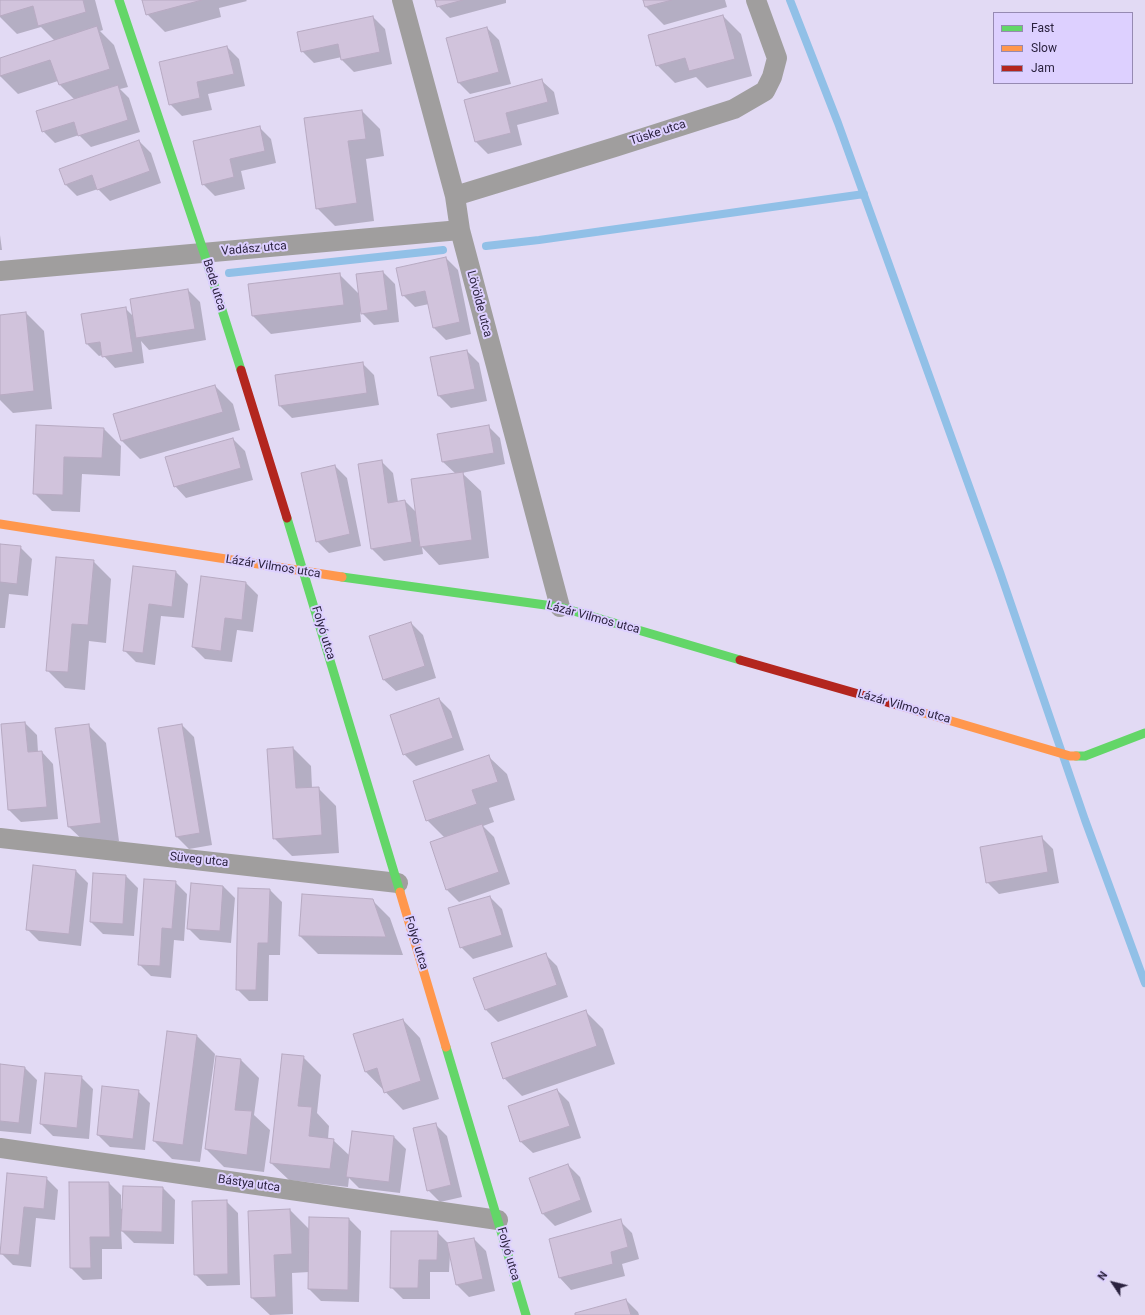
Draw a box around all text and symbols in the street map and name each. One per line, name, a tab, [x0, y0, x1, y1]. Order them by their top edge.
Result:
legend	[993, 12, 1133, 84]
text: Fast	[1031, 21, 1054, 35]
text: Slow	[1031, 41, 1057, 55]
text: Jam	[1031, 61, 1055, 75]
street label: Tüske utca	[628, 117, 688, 149]
street label: Vadász utca	[221, 239, 287, 259]
street label: Bede utca	[199, 257, 229, 313]
street label: Lövölde utca	[463, 269, 495, 339]
street label: Lázár Vilmos utca	[225, 552, 321, 582]
street label: Lázár Vilmos utca	[545, 599, 641, 637]
street label: Folyó utca	[308, 605, 338, 661]
street label: Lázár Vilmos utca	[856, 687, 952, 727]
street label: Süveg utca	[169, 850, 229, 870]
street label: Folyó utca	[401, 915, 431, 971]
street label: Bástya utca	[217, 1173, 281, 1195]
street label: Folyó utca	[493, 1226, 523, 1282]
north arrow	[1093, 1263, 1133, 1303]
text: N	[1095, 1269, 1110, 1283]

